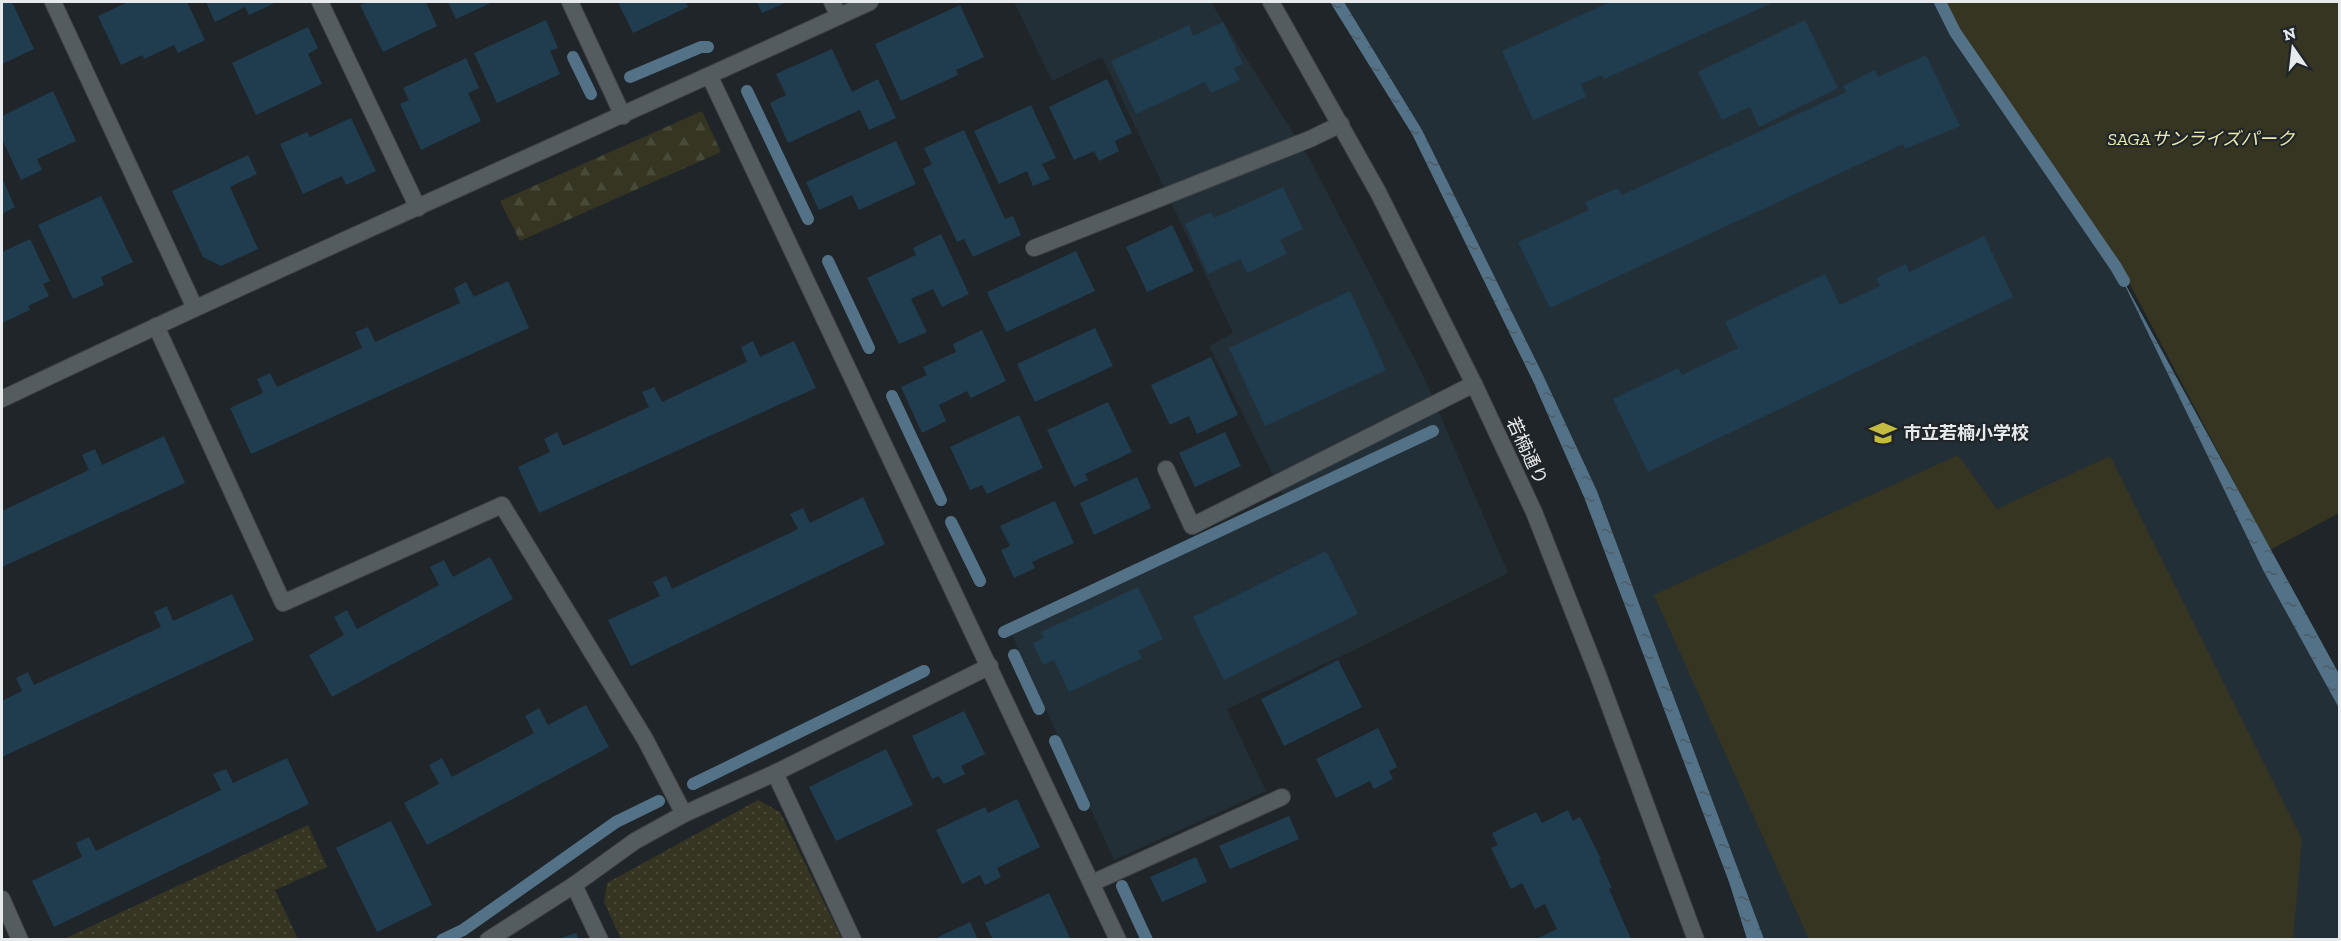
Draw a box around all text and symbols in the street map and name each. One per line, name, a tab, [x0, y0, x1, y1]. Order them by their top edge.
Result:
north arrow	[2263, 18, 2323, 78]
text: N	[2281, 23, 2298, 45]
park label: SAGAサンライズパーク	[2108, 128, 2295, 150]
street label: 若楠通り	[1502, 414, 1552, 488]
school or university icon: 市立若楠小学校	[1868, 418, 1898, 448]
place label: 市立若楠小学校	[1903, 422, 2029, 444]

